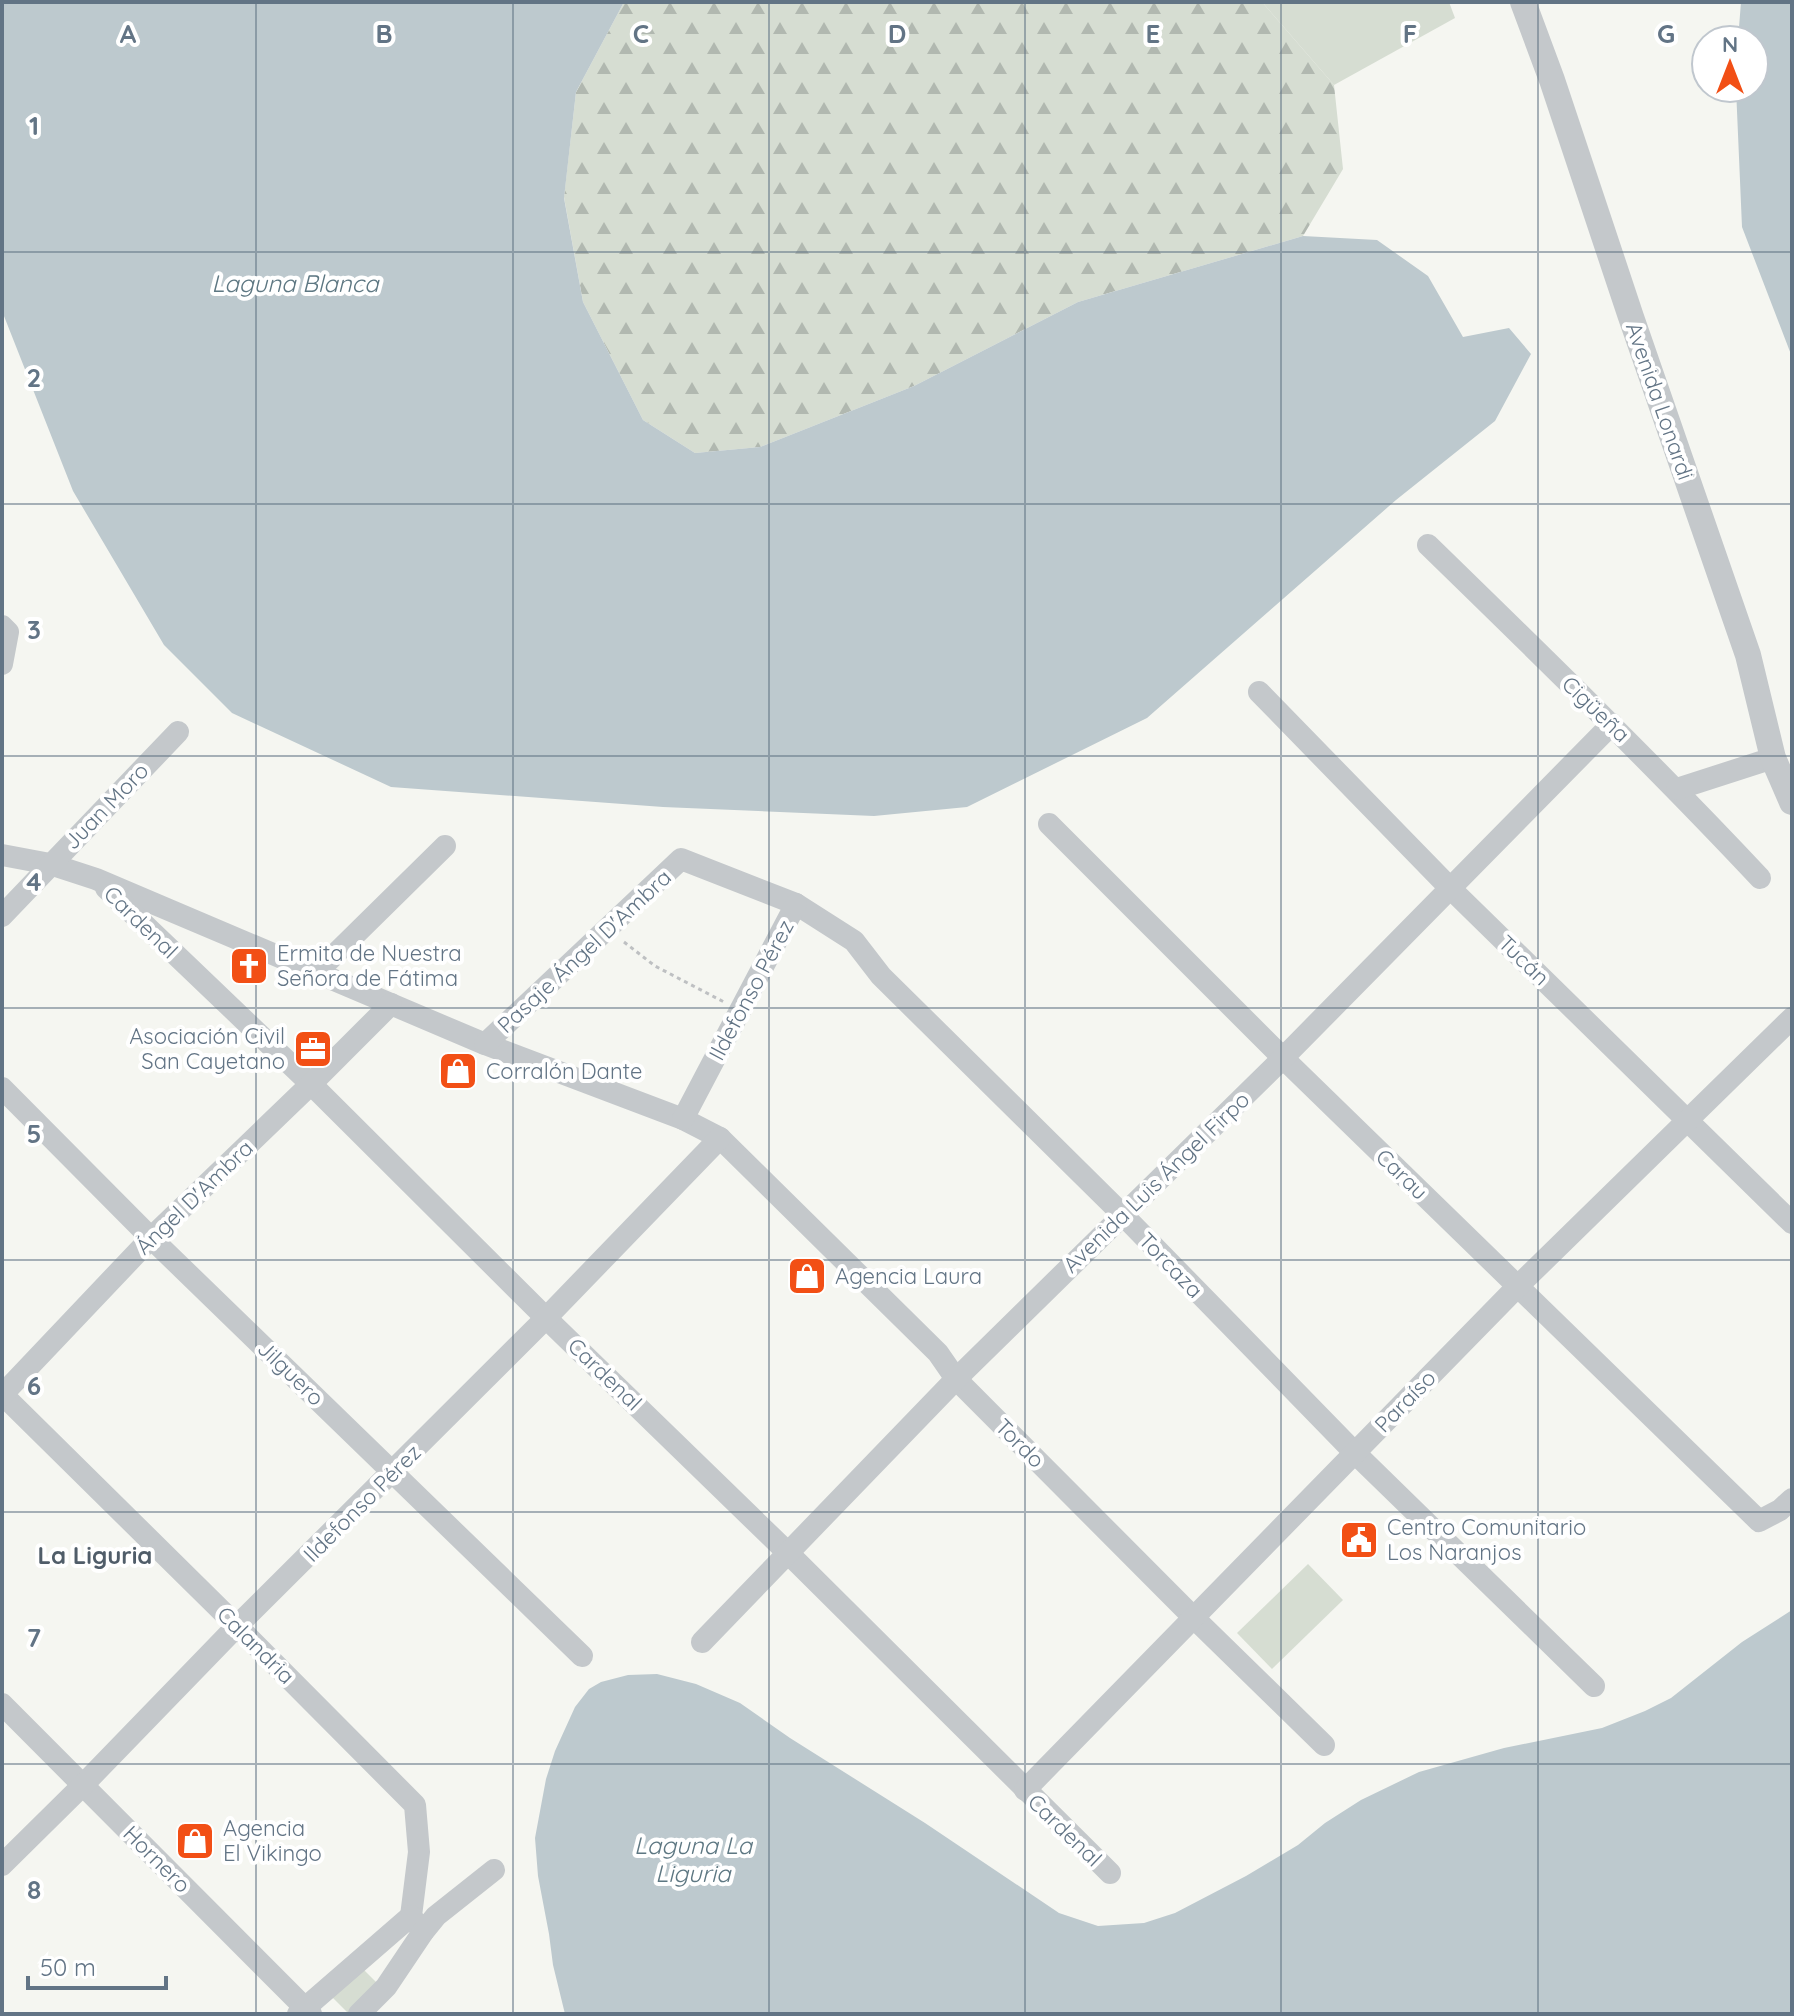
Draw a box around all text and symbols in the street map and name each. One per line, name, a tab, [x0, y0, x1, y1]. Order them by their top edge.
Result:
text: A	[120, 17, 137, 50]
text: B	[375, 17, 393, 50]
text: C	[633, 17, 649, 50]
text: D	[888, 17, 906, 50]
text: E	[1146, 17, 1160, 50]
text: F	[1403, 17, 1417, 50]
text: G	[1657, 17, 1675, 50]
north arrow	[1690, 24, 1770, 104]
text: N	[1722, 30, 1738, 58]
text: 1	[29, 109, 39, 142]
water label: Laguna Blanca	[211, 268, 380, 298]
street label: Avenida Lonardi	[1620, 319, 1700, 483]
text: 2	[27, 361, 41, 394]
text: 3	[27, 613, 41, 646]
street label: Cigüeña	[1556, 670, 1636, 748]
street label: Juan Moro	[58, 757, 154, 855]
street label: Pasaje Ángel D'Ambra	[491, 863, 677, 1039]
text: 4	[26, 865, 42, 898]
street label: Cardenal	[98, 880, 184, 964]
street label: Ildefonso Pérez	[702, 915, 800, 1065]
street label: Tucán	[1492, 929, 1556, 991]
place label: Ermita de Nuestra Señora de Fátima	[277, 939, 462, 992]
church icon: Ermita de Nuestra Señora de Fátima	[228, 945, 270, 987]
place label: Asociación Civil San Cayetano	[129, 1022, 285, 1075]
office icon: Asociación Civil San Cayetano	[292, 1028, 334, 1070]
shop icon: Corralón Dante	[437, 1050, 479, 1092]
place label: Corralón Dante	[486, 1057, 642, 1085]
street label: Avenida Luis Ángel Firpo	[1057, 1085, 1255, 1279]
text: 5	[27, 1117, 41, 1150]
street label: Ángel D'Ambra	[129, 1134, 259, 1260]
street label: Carau	[1370, 1143, 1434, 1205]
street label: Torcaza	[1133, 1226, 1209, 1304]
shop icon: Agencia Laura	[786, 1255, 828, 1297]
place label: Agencia Laura	[835, 1262, 982, 1290]
street label: Cardenal	[562, 1332, 648, 1416]
street label: Jilguero	[252, 1334, 330, 1412]
street label: Paraíso	[1368, 1364, 1442, 1438]
text: 6	[27, 1369, 41, 1402]
street label: Tordo	[989, 1412, 1051, 1474]
street label: Ildefonso Pérez	[297, 1438, 427, 1568]
place label: Centro Comunitario Los Naranjos	[1387, 1513, 1586, 1566]
public building icon: Centro Comunitario Los Naranjos	[1338, 1519, 1380, 1561]
district label: La Liguria	[38, 1540, 152, 1570]
street label: Calandria	[211, 1600, 301, 1690]
text: 7	[27, 1621, 41, 1654]
street label: Cardenal	[1022, 1788, 1108, 1872]
place label: Agencia El Vikingo	[223, 1814, 322, 1867]
street label: Hornero	[117, 1819, 197, 1899]
shop icon: Agencia El Vikingo	[174, 1820, 216, 1862]
water label: Laguna La Liguria	[634, 1830, 753, 1888]
text: 8	[27, 1873, 41, 1906]
scale bar	[28, 1940, 166, 1990]
text: 50 m	[40, 1952, 96, 1982]

